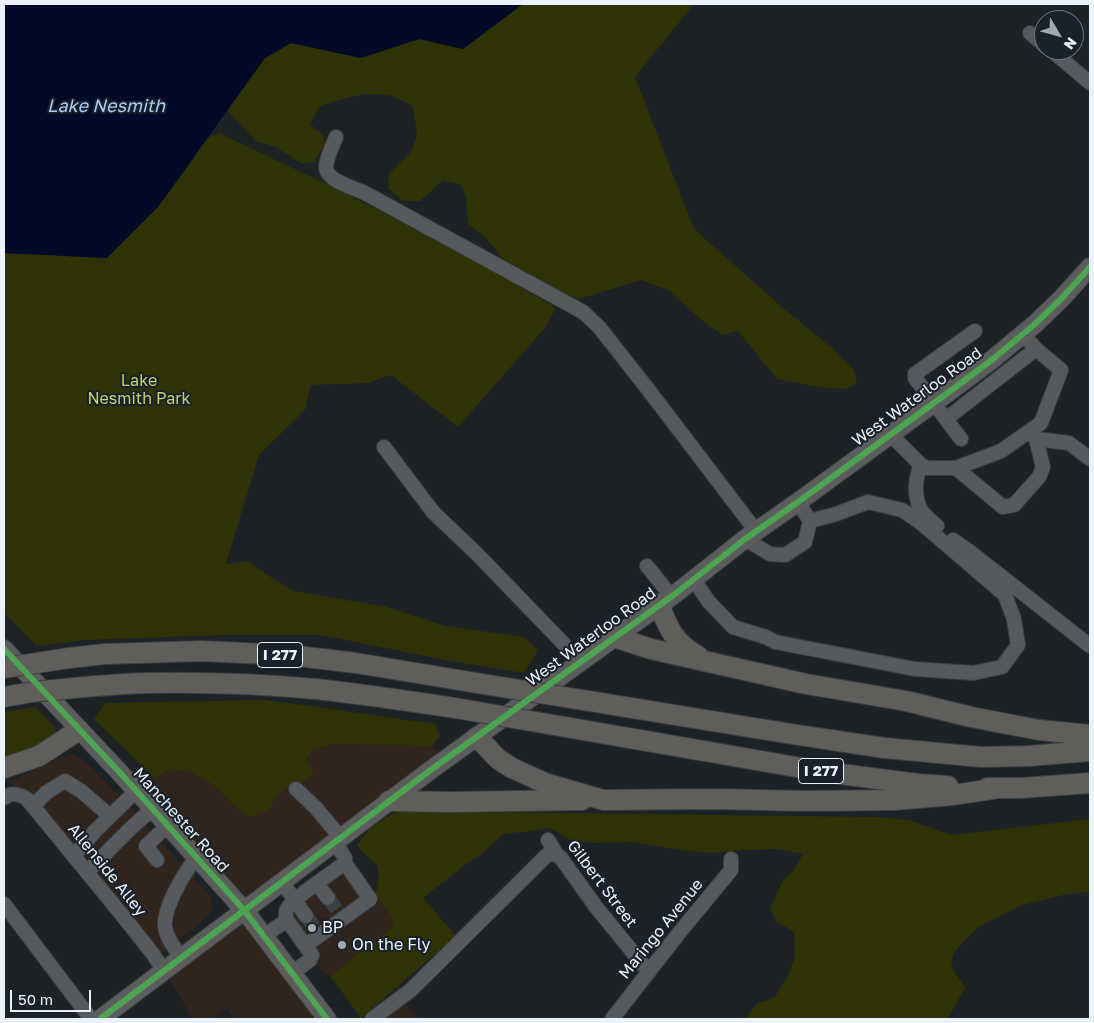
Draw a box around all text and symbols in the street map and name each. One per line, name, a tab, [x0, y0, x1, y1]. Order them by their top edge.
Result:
north arrow	[1034, 10, 1084, 60]
text: N	[1061, 34, 1081, 53]
water label: Lake Nesmith	[47, 95, 165, 117]
street label: West Waterloo Road	[848, 343, 986, 451]
park label: Lake Nesmith Park	[87, 371, 191, 409]
street label: West Waterloo Road	[522, 583, 660, 691]
road number: I 277	[258, 642, 302, 668]
road number: I 277	[798, 758, 844, 784]
street label: Manchester Road	[129, 764, 233, 876]
street label: Allenside Alley	[64, 820, 150, 920]
street label: Gilbert Street	[563, 837, 641, 931]
street label: Maringo Avenue	[615, 875, 707, 983]
place label: BP	[322, 918, 343, 938]
marker: BP	[306, 922, 318, 934]
place label: On the Fly	[352, 935, 430, 955]
marker: On the Fly	[336, 939, 348, 951]
scale bar	[12, 980, 94, 1012]
text: 50 m	[18, 990, 53, 1008]

